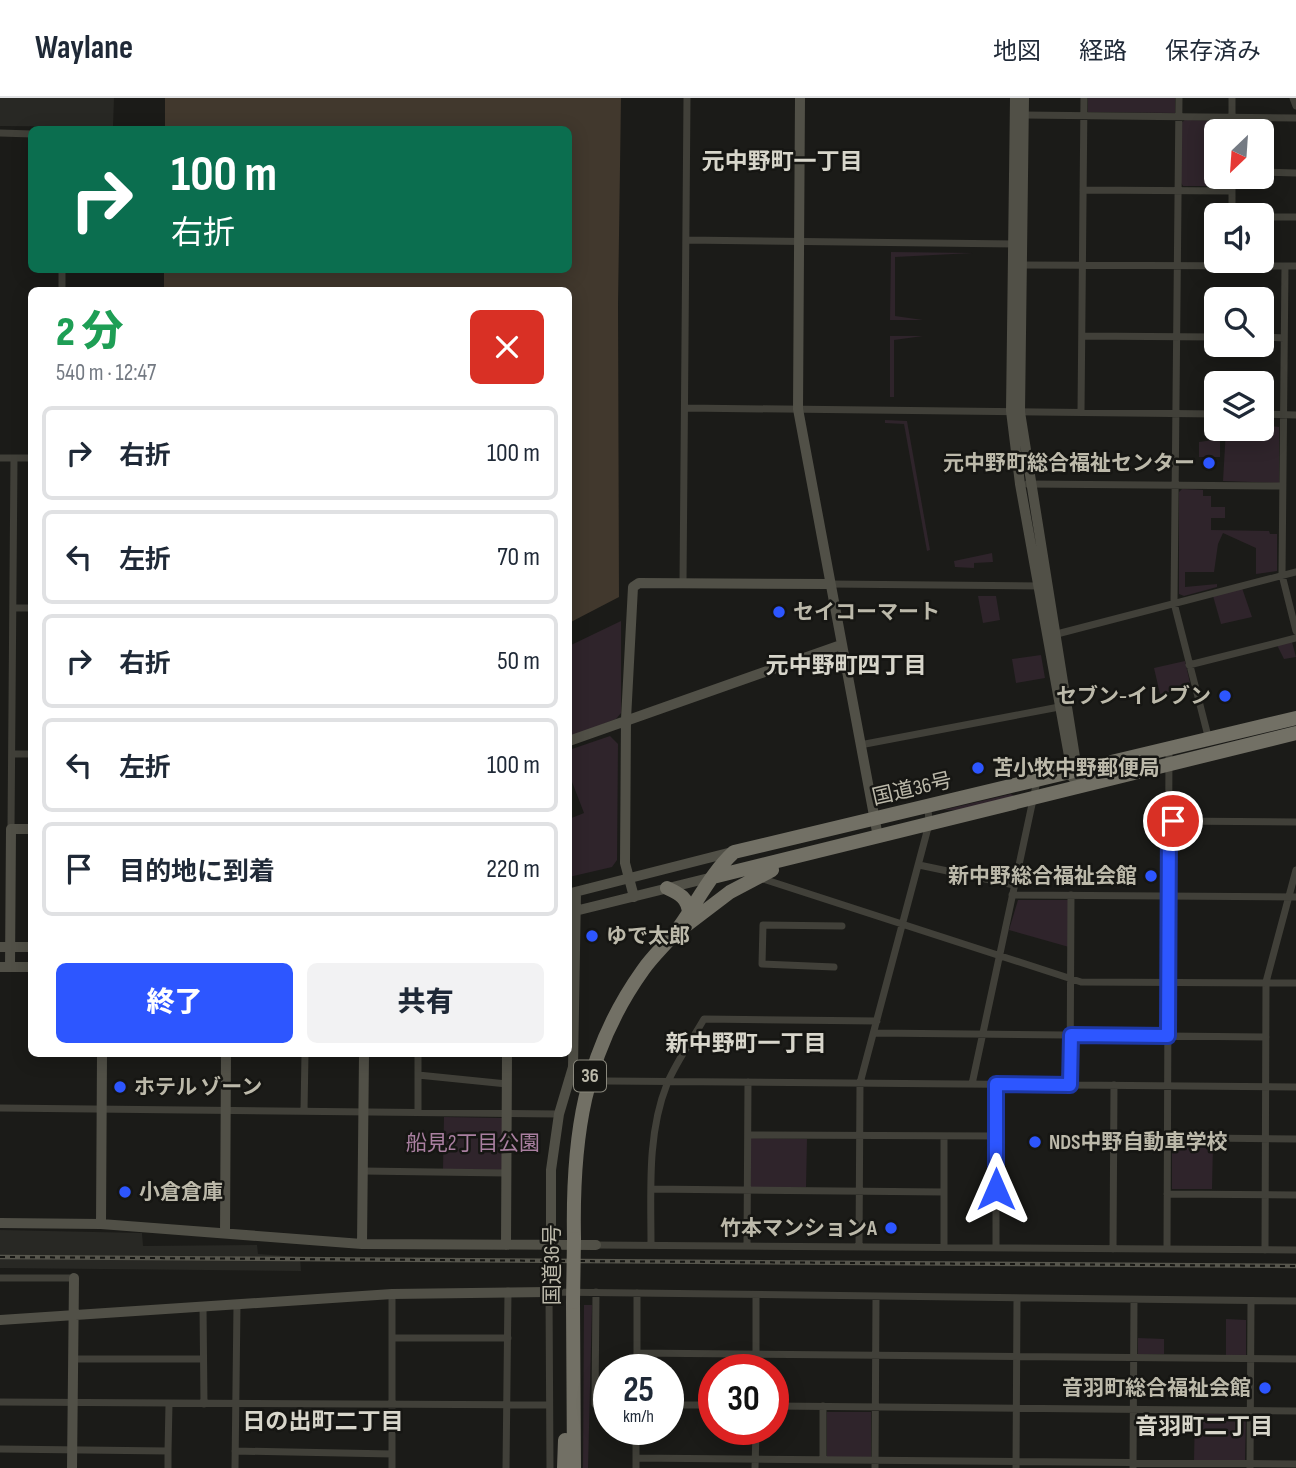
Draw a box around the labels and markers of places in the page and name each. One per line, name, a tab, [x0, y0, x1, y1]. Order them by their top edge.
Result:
place label: 元中野町総合福祉センター	[943, 451, 1195, 476]
marker: 元中野町総合福祉センター	[1201, 455, 1217, 471]
place label: セイコーマート	[793, 600, 940, 625]
marker: セイコーマート	[771, 604, 787, 620]
place label: セブン-イレブン	[1056, 684, 1211, 709]
marker: セブン-イレブン	[1217, 688, 1233, 704]
place label: 苫小牧中野郵便局	[992, 756, 1160, 781]
marker: 苫小牧中野郵便局	[970, 760, 986, 776]
pin	[1143, 791, 1203, 851]
place label: 新中野総合福祉会館	[948, 864, 1137, 889]
marker: 新中野総合福祉会館	[1143, 868, 1159, 884]
place label: ゆで太郎	[606, 924, 690, 949]
marker: ゆで太郎	[584, 928, 600, 944]
place label: ホテル ゾーン	[134, 1075, 262, 1100]
marker: ホテル ゾーン	[112, 1079, 128, 1095]
place label: NDS中野自動車学校	[1049, 1130, 1227, 1155]
marker: NDS中野自動車学校	[1027, 1134, 1043, 1150]
place label: 小倉倉庫	[139, 1180, 223, 1205]
marker: 小倉倉庫	[117, 1184, 133, 1200]
place label: 竹本マンションA	[720, 1216, 878, 1241]
marker: 竹本マンションA	[883, 1220, 899, 1236]
place label: 音羽町総合福祉会館	[1062, 1376, 1251, 1401]
marker: 音羽町総合福祉会館	[1257, 1380, 1273, 1396]

